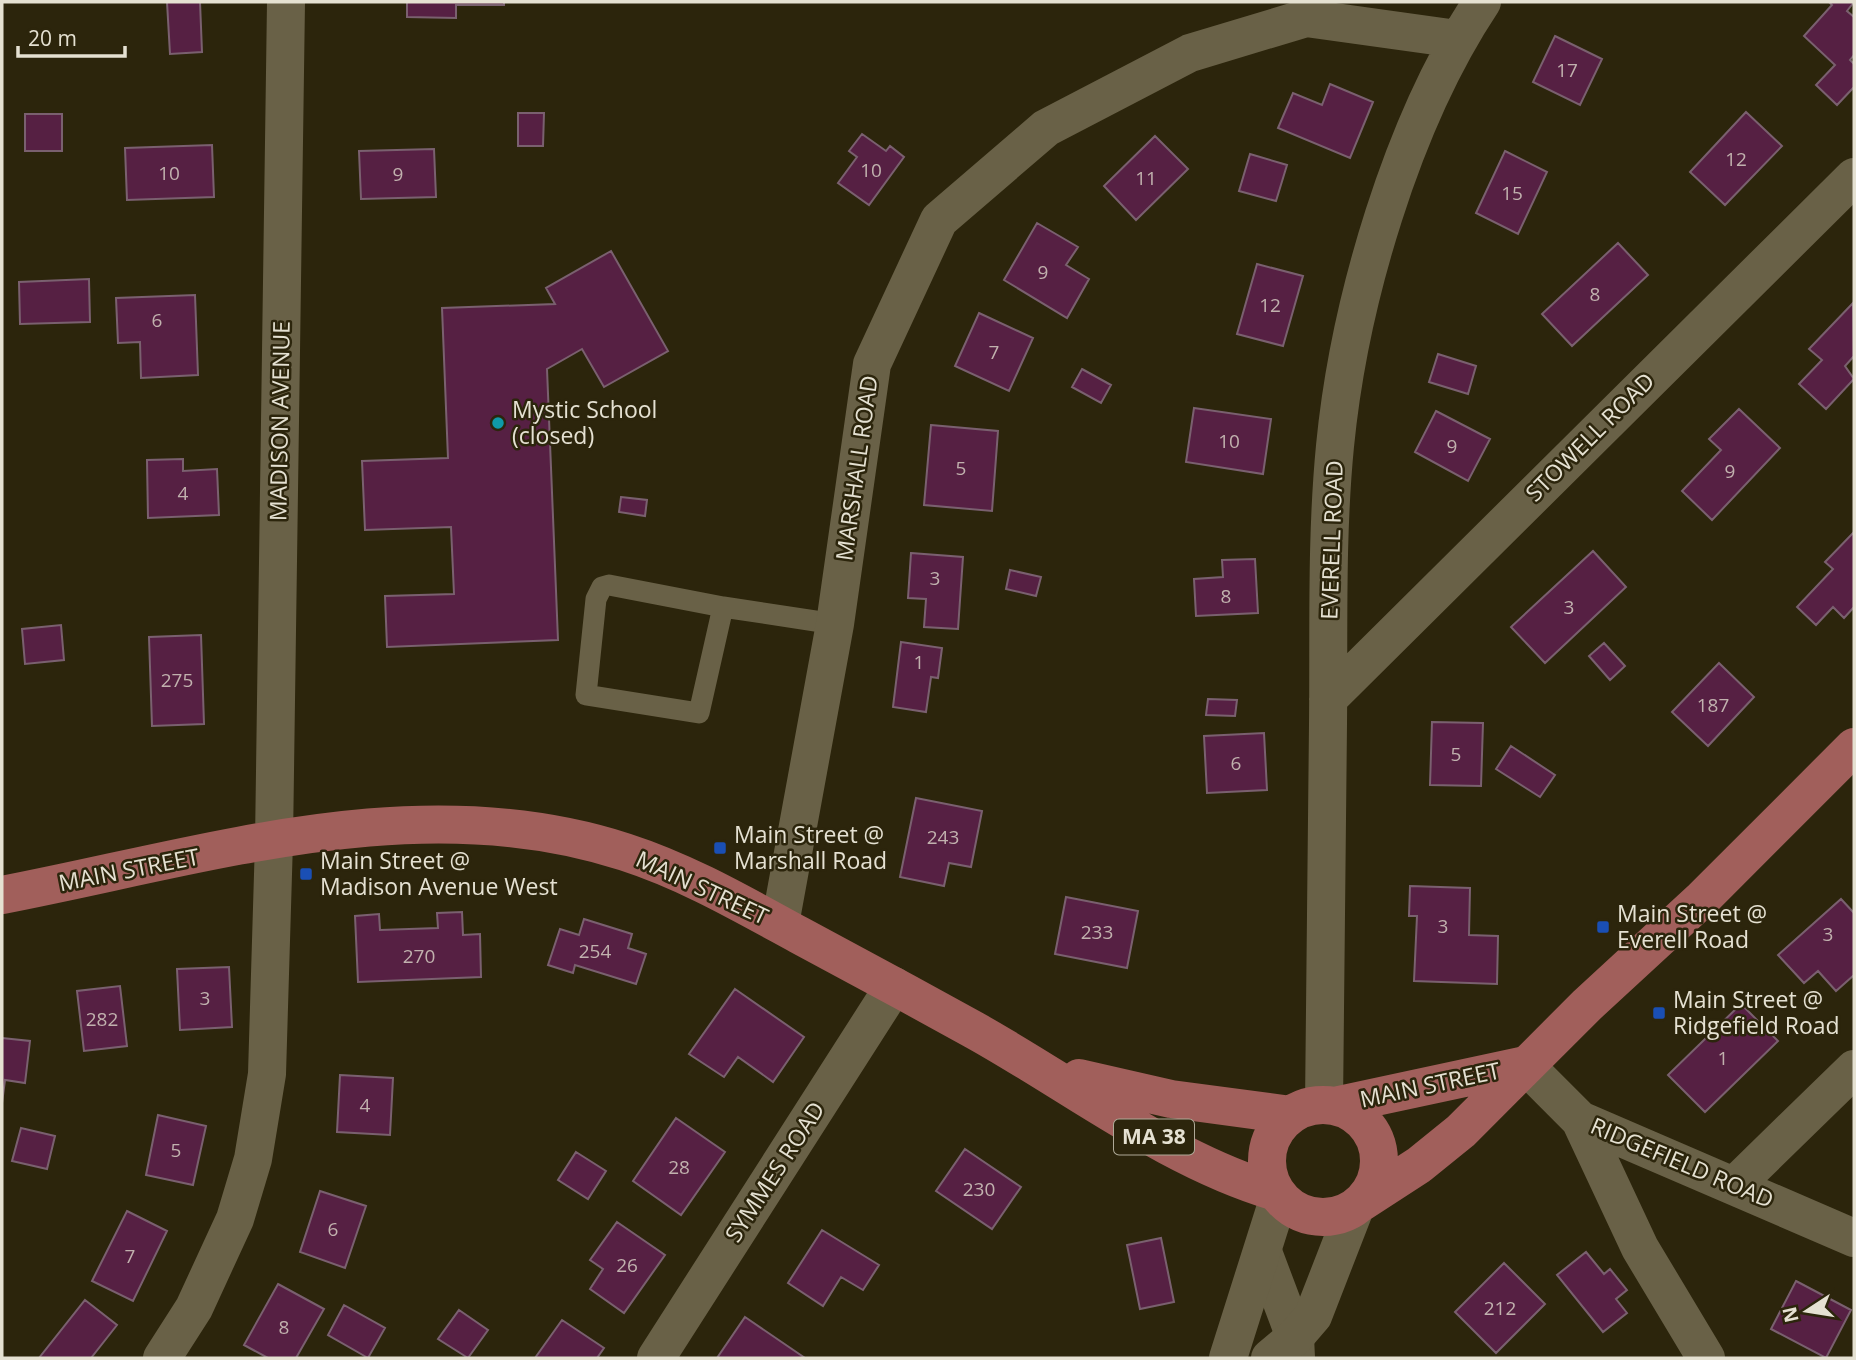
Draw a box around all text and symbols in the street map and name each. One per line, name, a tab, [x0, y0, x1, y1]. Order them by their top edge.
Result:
scale bar	[18, 14, 124, 58]
text: 20 m	[28, 24, 77, 52]
house number: 17	[1556, 57, 1578, 83]
house number: 12	[1725, 146, 1747, 172]
house number: 10	[860, 157, 882, 183]
house number: 10	[158, 160, 180, 186]
house number: 9	[393, 161, 403, 187]
house number: 11	[1135, 165, 1157, 191]
house number: 15	[1501, 180, 1523, 206]
house number: 9	[1038, 259, 1048, 285]
house number: 8	[1590, 281, 1600, 307]
house number: 12	[1259, 292, 1281, 318]
house number: 6	[152, 307, 162, 333]
street label: MADISON AVENUE	[261, 321, 297, 521]
house number: 7	[989, 339, 999, 365]
street label: STOWELL ROAD	[1518, 365, 1661, 508]
street label: MARSHALL ROAD	[827, 373, 885, 563]
place label: Mystic School (closed)	[512, 393, 657, 451]
marker: Mystic School (closed)	[490, 415, 506, 431]
house number: 10	[1218, 428, 1240, 454]
house number: 9	[1447, 433, 1457, 459]
house number: 5	[956, 455, 966, 481]
house number: 9	[1725, 458, 1735, 484]
street label: EVERELL ROAD	[1312, 460, 1350, 620]
house number: 4	[178, 480, 189, 506]
house number: 3	[930, 565, 940, 591]
house number: 8	[1221, 583, 1231, 609]
house number: 3	[1564, 594, 1574, 620]
house number: 1	[914, 649, 924, 675]
house number: 275	[161, 667, 193, 693]
house number: 187	[1697, 692, 1729, 718]
house number: 5	[1451, 741, 1461, 767]
house number: 6	[1231, 750, 1241, 776]
place label: Main Street @ Marshall Road	[734, 818, 887, 876]
house number: 243	[927, 824, 959, 850]
street label: MAIN STREET	[56, 840, 202, 898]
marker: Main Street @ Marshall Road	[712, 840, 728, 856]
street label: MAIN STREET	[631, 842, 774, 932]
place label: Main Street @ Madison Avenue West	[320, 844, 558, 902]
marker: Main Street @ Madison Avenue West	[298, 866, 314, 882]
place label: Main Street @ Everell Road	[1617, 897, 1767, 955]
house number: 3	[1438, 913, 1448, 939]
house number: 233	[1081, 919, 1113, 945]
marker: Main Street @ Everell Road	[1595, 919, 1611, 935]
house number: 3	[1823, 921, 1833, 947]
house number: 254	[579, 938, 611, 964]
house number: 270	[403, 943, 435, 969]
place label: Main Street @ Ridgefield Road	[1673, 983, 1840, 1041]
house number: 3	[200, 985, 210, 1011]
marker: Main Street @ Ridgefield Road	[1651, 1005, 1667, 1021]
house number: 282	[86, 1006, 118, 1032]
house number: 1	[1718, 1045, 1728, 1071]
street label: MAIN STREET	[1357, 1053, 1503, 1115]
house number: 4	[360, 1092, 371, 1118]
street label: SYMMES ROAD	[717, 1095, 832, 1248]
street label: RIDGEFIELD ROAD	[1586, 1109, 1779, 1215]
road number: MA 38	[1114, 1120, 1194, 1154]
house number: 5	[171, 1137, 181, 1163]
house number: 28	[668, 1154, 690, 1180]
house number: 230	[963, 1176, 995, 1202]
house number: 6	[328, 1216, 338, 1242]
house number: 7	[125, 1243, 135, 1269]
house number: 26	[616, 1252, 638, 1278]
north arrow	[1772, 1276, 1842, 1346]
house number: 212	[1484, 1295, 1516, 1321]
text: N	[1776, 1304, 1805, 1325]
house number: 8	[279, 1314, 289, 1340]

